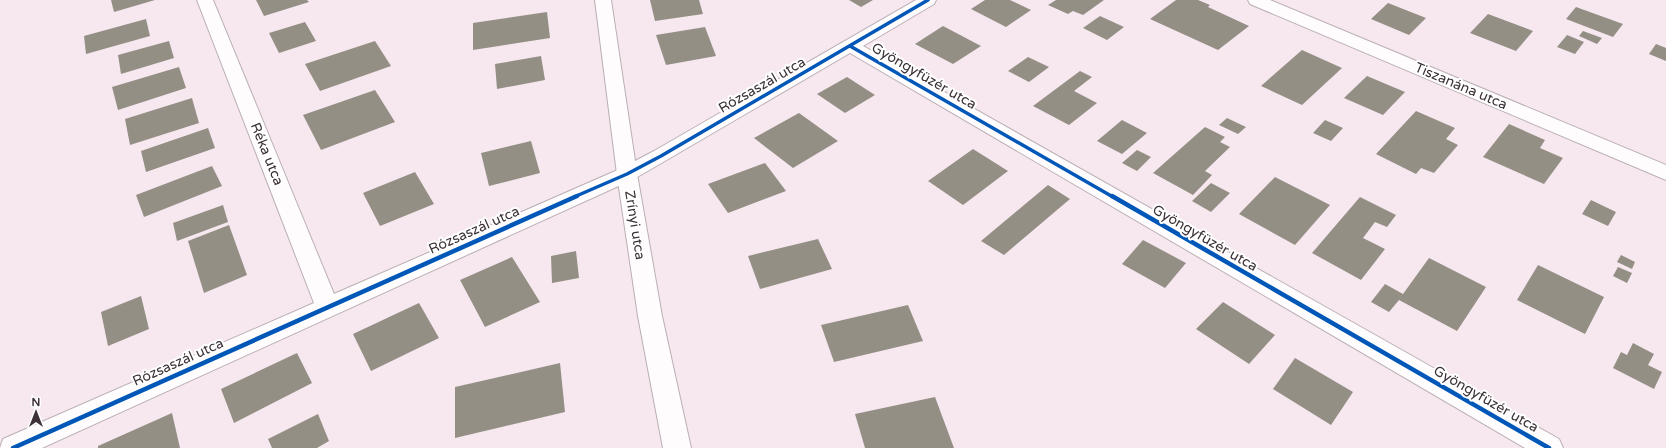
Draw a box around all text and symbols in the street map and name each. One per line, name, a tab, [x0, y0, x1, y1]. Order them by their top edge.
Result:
street label: Gyöngyfüzér utca	[869, 39, 979, 113]
street label: Rózsaszál utca	[715, 53, 809, 117]
street label: Tiszanána utca	[1412, 59, 1510, 113]
street label: Réka utca	[247, 120, 287, 188]
street label: Zrínyi utca	[621, 189, 649, 261]
street label: Gyöngyfüzér utca	[1150, 201, 1260, 275]
street label: Rózsaszál utca	[426, 202, 522, 258]
street label: Rózsaszál utca	[130, 334, 226, 390]
street label: Gyöngyfüzér utca	[1431, 362, 1541, 436]
north arrow	[16, 392, 56, 432]
text: N	[32, 396, 40, 409]

